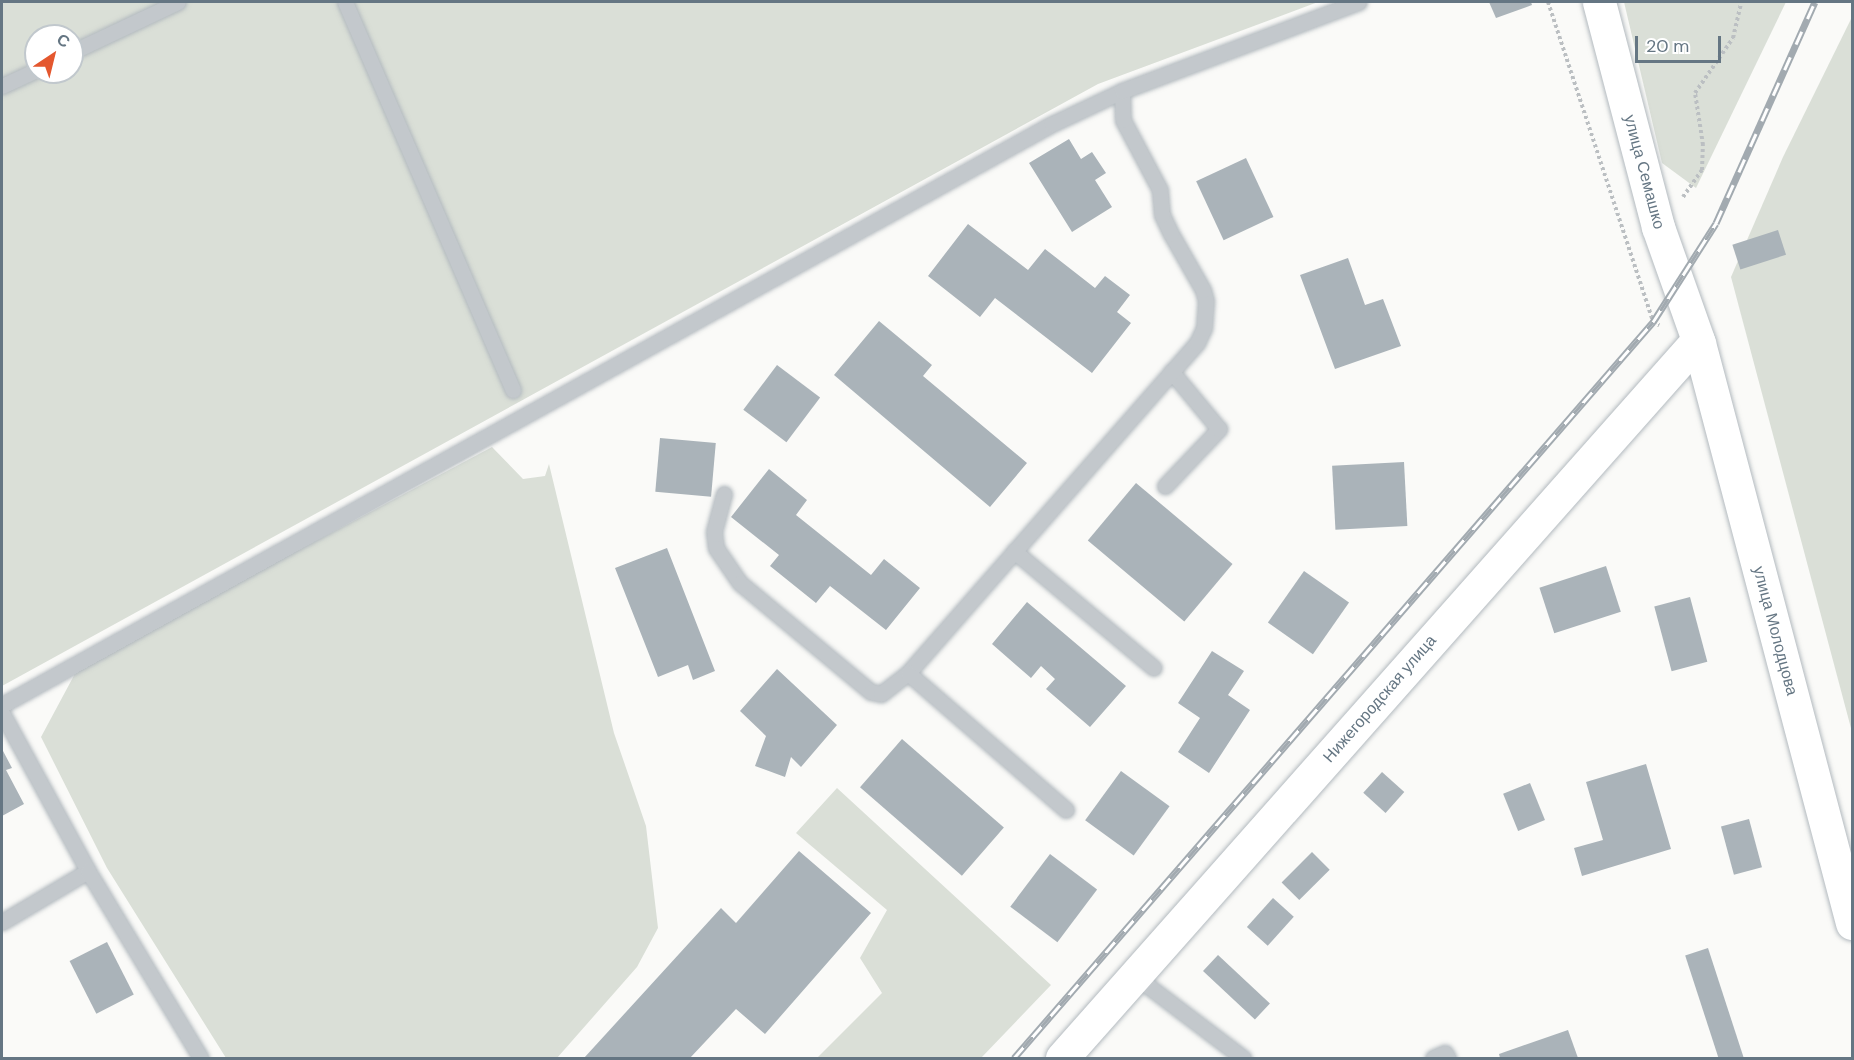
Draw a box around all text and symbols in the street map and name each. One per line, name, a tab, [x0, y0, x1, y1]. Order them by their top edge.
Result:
north arrow	[24, 24, 84, 84]
scale bar	[1638, 24, 1724, 62]
text: С	[53, 29, 74, 52]
text: 20 m	[1646, 34, 1689, 58]
street label: улица Семашко	[1620, 113, 1668, 231]
street label: улица Молодцова	[1749, 564, 1801, 698]
street label: Нижегородская улица	[1319, 631, 1441, 767]

